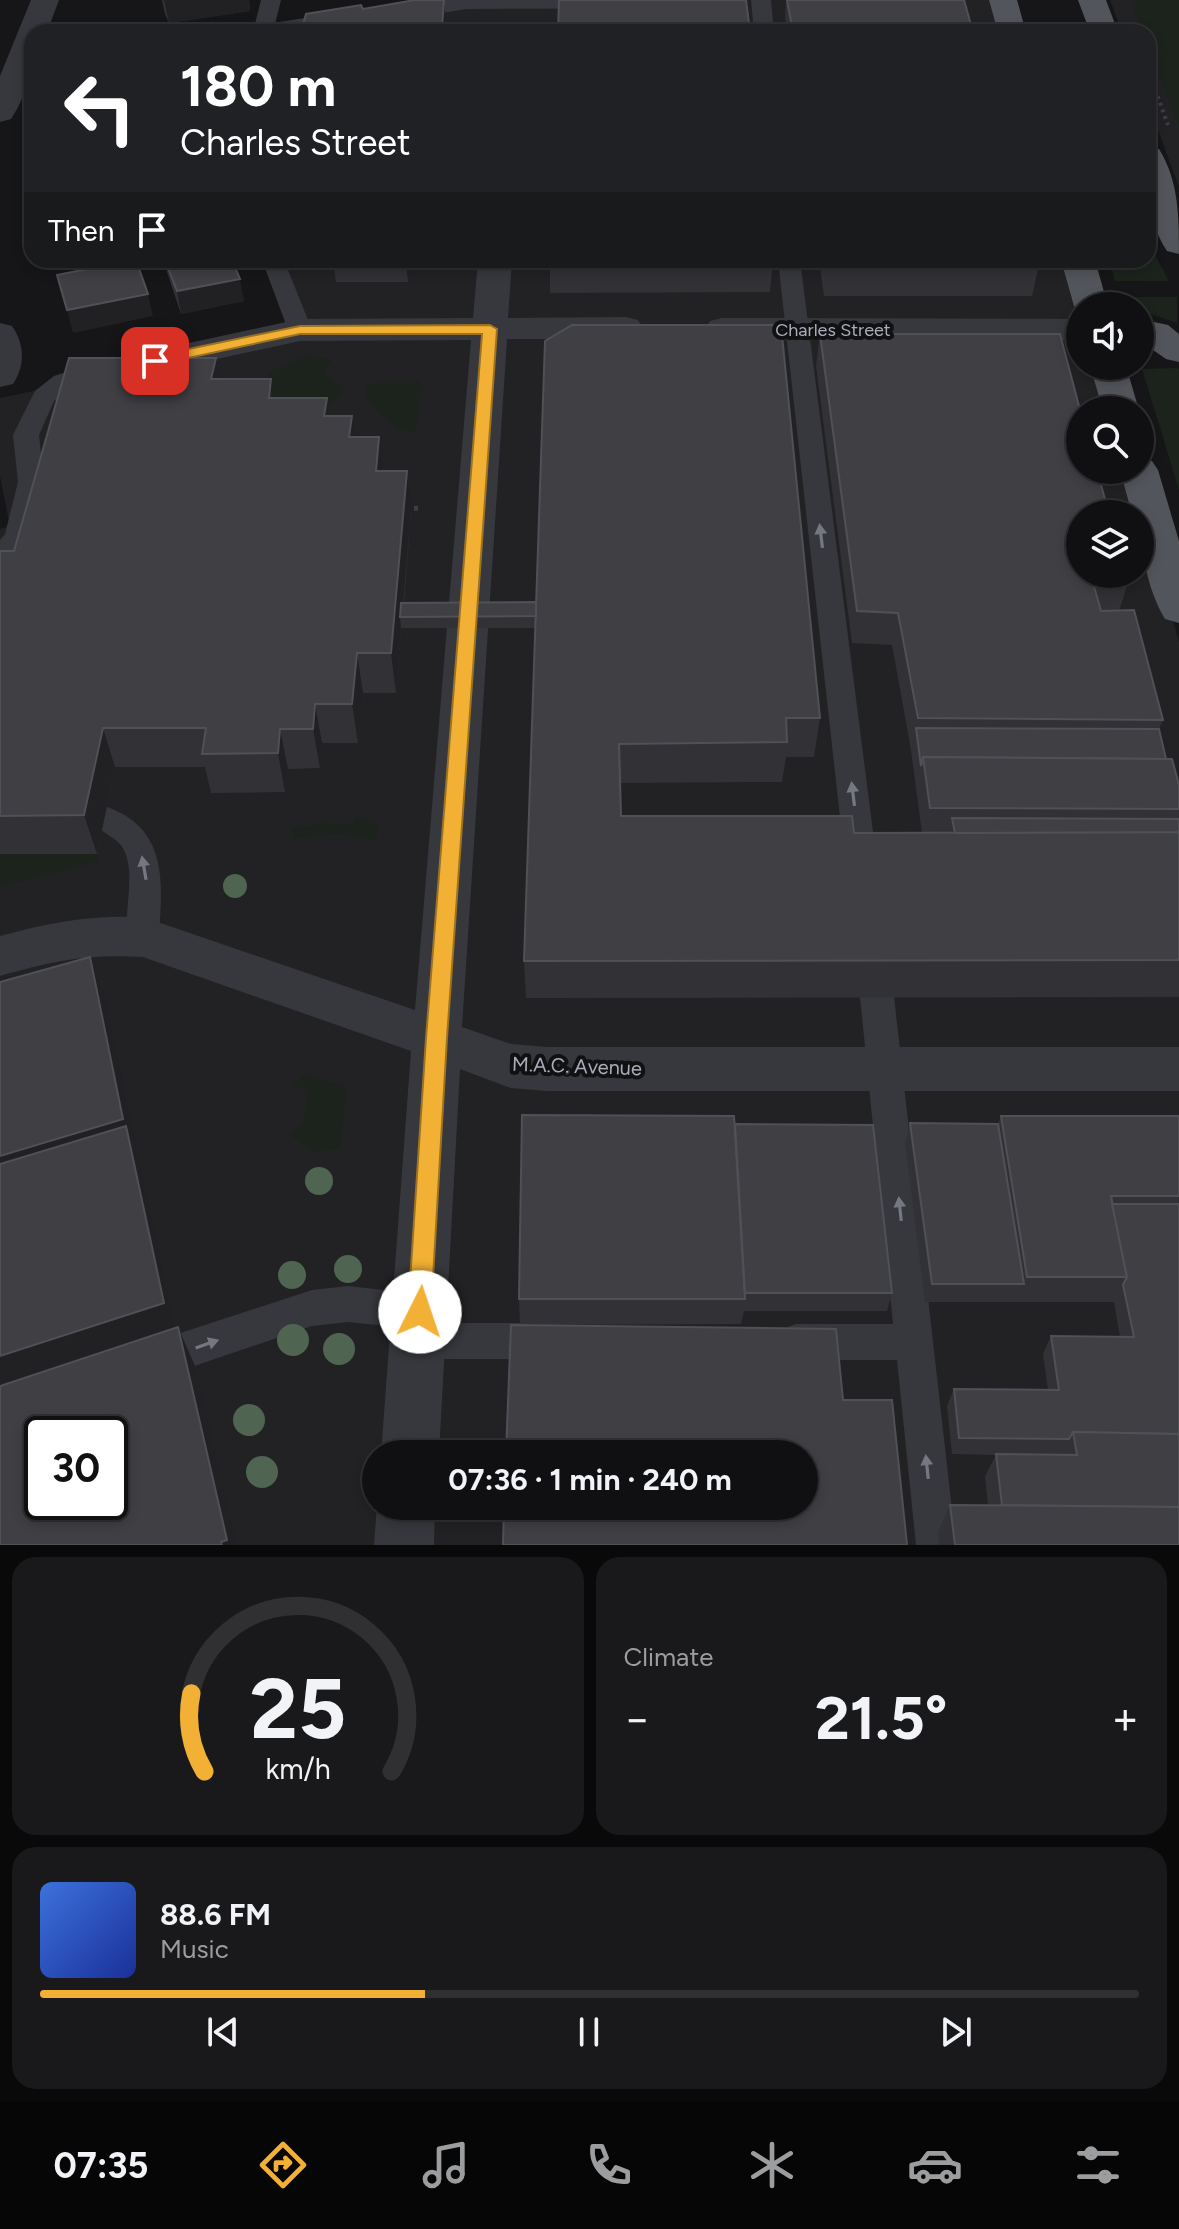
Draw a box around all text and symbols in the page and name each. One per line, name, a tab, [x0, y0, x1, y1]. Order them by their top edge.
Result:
text: 180 m	[180, 53, 336, 120]
icon: left	[48, 56, 152, 160]
text: Charles Street	[180, 121, 411, 164]
icon: arrive	[130, 208, 174, 252]
text: Then	[48, 212, 114, 249]
map controls	[1066, 292, 1154, 588]
button: sound	[1066, 292, 1154, 380]
street label: Charles Street	[775, 319, 891, 341]
pin	[121, 327, 189, 395]
icon: arrive	[133, 339, 177, 383]
button: search	[1066, 396, 1154, 484]
button: layers	[1066, 500, 1154, 588]
one-way arrow	[814, 523, 827, 548]
one-way arrow	[846, 781, 859, 806]
one-way arrow	[137, 855, 149, 880]
street label: M.A.C. Avenue	[512, 1052, 642, 1080]
one-way arrow	[893, 1196, 906, 1221]
position arrow	[378, 1270, 462, 1354]
one-way arrow	[196, 1337, 220, 1349]
speed limit sign: 30	[24, 1416, 128, 1520]
one-way arrow	[921, 1455, 934, 1480]
text: 07:36 · 1 min · 240 m	[448, 1461, 732, 1498]
text: Climate	[624, 1641, 713, 1673]
text: 25	[250, 1659, 346, 1759]
text: 21.5°	[815, 1682, 947, 1754]
text: −	[624, 1692, 651, 1745]
text: +	[1112, 1692, 1139, 1745]
text: km/h	[265, 1752, 330, 1786]
text: 88.6 FM	[160, 1896, 271, 1933]
text: Music	[160, 1933, 229, 1965]
icon: previous	[201, 2010, 245, 2054]
icon: pause	[567, 2010, 611, 2054]
icon: next	[934, 2010, 978, 2054]
icon: directions	[255, 2137, 311, 2193]
icon: music	[418, 2137, 474, 2193]
icon: phone	[581, 2137, 637, 2193]
icon: climate	[744, 2137, 800, 2193]
icon: car	[907, 2137, 963, 2193]
icon: filters	[1070, 2137, 1126, 2193]
text: 07:35	[53, 2144, 149, 2187]

